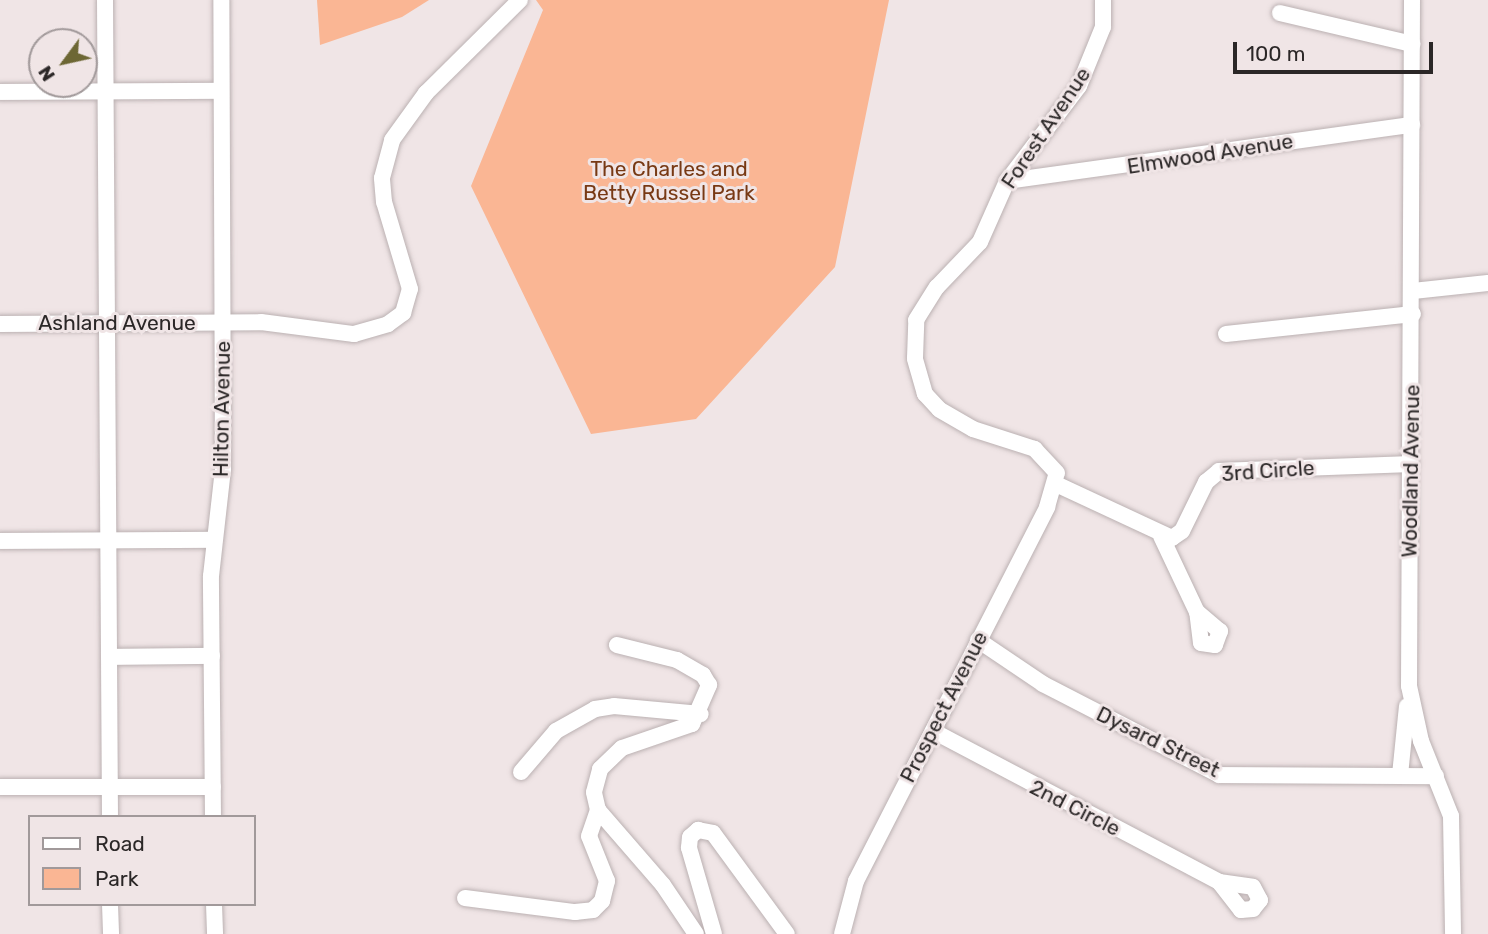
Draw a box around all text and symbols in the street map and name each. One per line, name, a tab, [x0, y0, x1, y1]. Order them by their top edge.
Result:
north arrow	[28, 28, 98, 98]
scale bar	[1236, 28, 1436, 72]
text: 100 m	[1246, 41, 1305, 66]
text: N	[33, 62, 60, 86]
street label: Forest Avenue	[996, 62, 1096, 194]
street label: Elmwood Avenue	[1125, 128, 1295, 180]
park label: The Charles and Betty Russel Park	[583, 156, 755, 206]
street label: Ashland Avenue	[38, 310, 196, 336]
street label: Hilton Avenue	[208, 340, 236, 478]
street label: Woodland Avenue	[1397, 384, 1425, 558]
street label: 3rd Circle	[1221, 455, 1315, 487]
street label: Prospect Avenue	[895, 627, 993, 787]
street label: Dysard Street	[1092, 701, 1224, 783]
street label: 2nd Circle	[1026, 775, 1124, 841]
legend	[28, 815, 256, 906]
text: Road	[95, 831, 145, 856]
text: Park	[95, 866, 139, 891]

